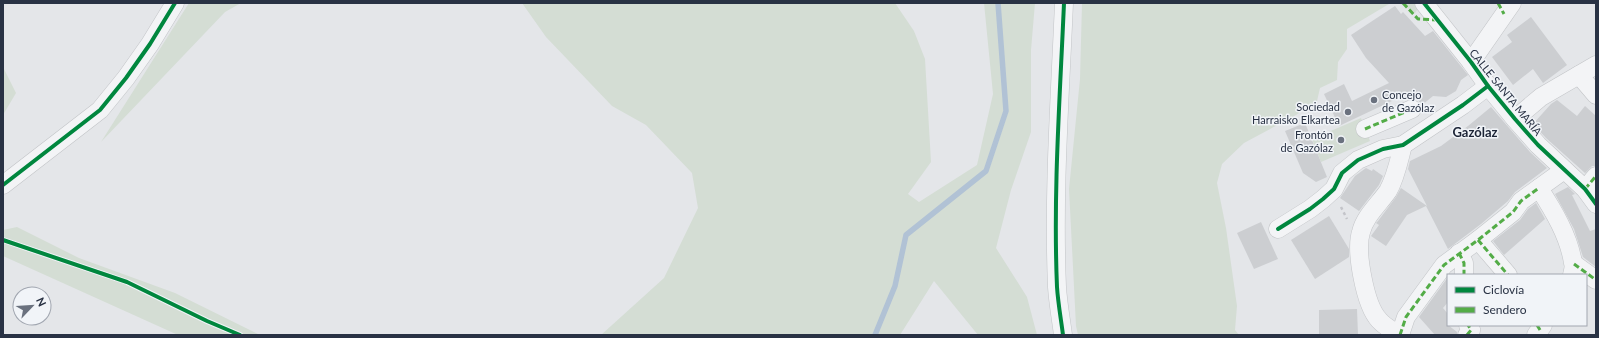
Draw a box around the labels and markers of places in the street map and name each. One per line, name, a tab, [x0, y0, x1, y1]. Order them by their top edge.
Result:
place label: Concejo de Gazólaz	[1382, 88, 1434, 114]
marker: Concejo de Gazólaz	[1369, 95, 1379, 105]
place label: Sociedad Harraisko Elkartea	[1252, 100, 1340, 126]
marker: Sociedad Harraisko Elkartea	[1343, 107, 1353, 117]
place label: Frontón de Gazólaz	[1281, 128, 1333, 154]
marker: Frontón de Gazólaz	[1336, 135, 1346, 145]

